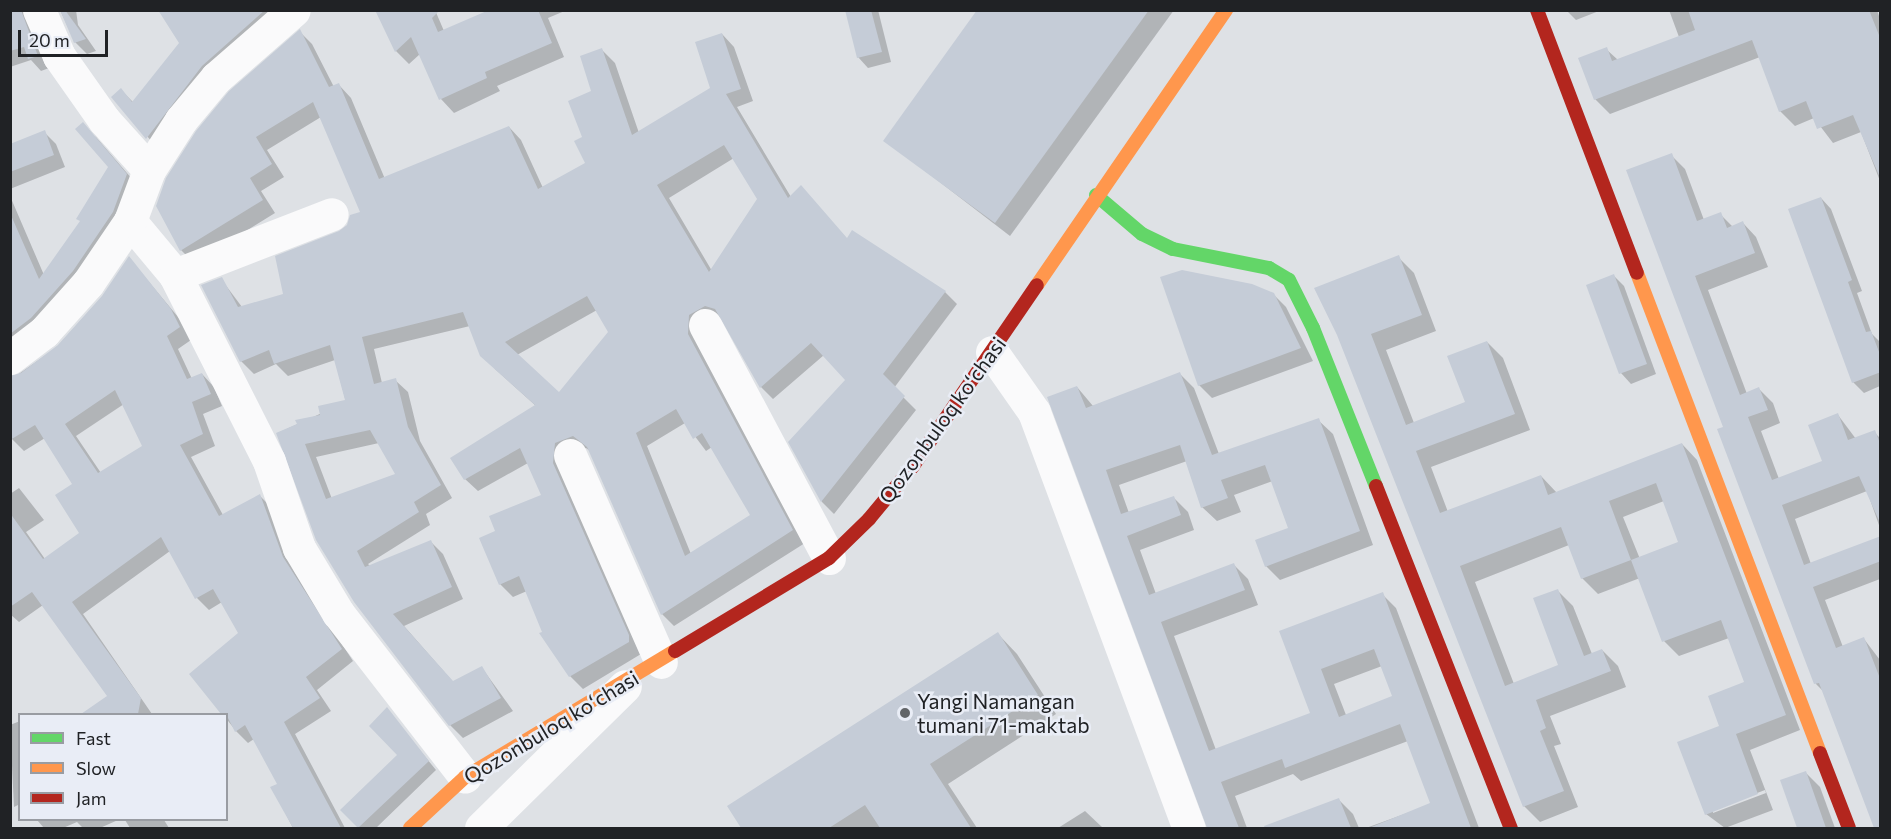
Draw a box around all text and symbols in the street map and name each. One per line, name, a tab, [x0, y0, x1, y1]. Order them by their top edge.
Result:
scale bar	[21, 18, 111, 56]
text: 20 m	[29, 29, 70, 51]
street label: Qozonbuloq koʻchasi	[873, 332, 1011, 508]
street label: Qozonbuloq koʻchasi	[459, 665, 643, 789]
place label: Yangi Namangan tumani 71-maktab	[917, 688, 1090, 738]
marker: Yangi Namangan tumani 71-maktab	[898, 706, 912, 720]
legend	[18, 713, 228, 821]
text: Fast	[76, 727, 111, 749]
text: Slow	[76, 757, 116, 779]
text: Jam	[76, 787, 106, 809]

